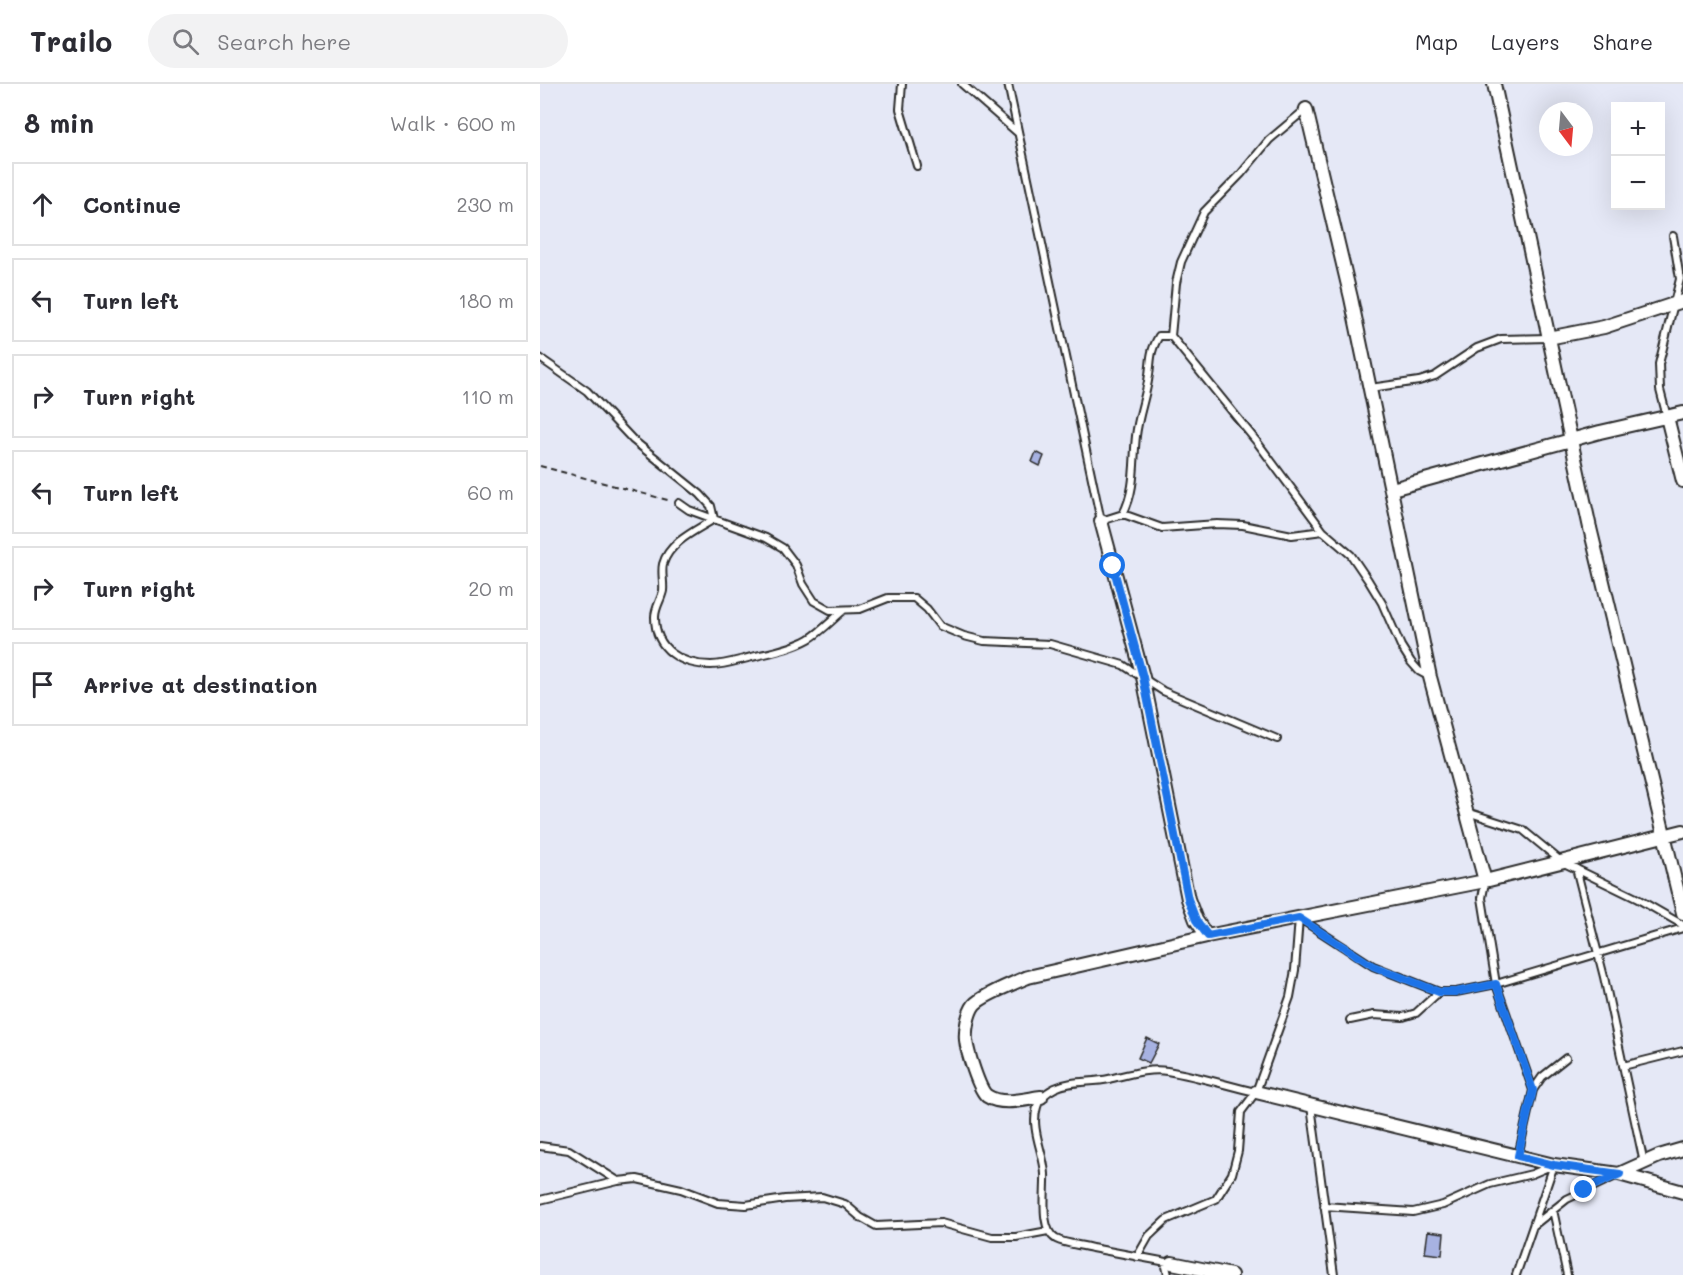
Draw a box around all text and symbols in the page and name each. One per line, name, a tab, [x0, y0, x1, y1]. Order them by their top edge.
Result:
search box	[148, 14, 568, 68]
text: Trailo	[30, 23, 112, 59]
icon: search	[169, 25, 202, 58]
text: Search here	[217, 27, 351, 56]
text: Map	[1415, 28, 1458, 55]
text: Layers	[1491, 28, 1560, 55]
text: Share	[1593, 28, 1653, 55]
north arrow	[1539, 102, 1593, 156]
map controls	[1611, 102, 1665, 210]
button: +	[1611, 102, 1665, 156]
text: 8 min	[24, 106, 94, 140]
text: Walk · 600 m	[390, 110, 516, 136]
button: −	[1611, 156, 1665, 210]
icon: ahead	[26, 188, 59, 221]
text: Continue	[83, 190, 181, 219]
text: 230 m	[456, 191, 514, 217]
icon: left	[26, 284, 59, 317]
text: Turn left	[83, 286, 179, 315]
text: 180 m	[458, 287, 514, 313]
icon: right	[26, 380, 59, 413]
text: Turn right	[83, 382, 195, 411]
text: 110 m	[461, 383, 514, 409]
icon: left	[26, 476, 59, 509]
text: Turn left	[83, 478, 179, 507]
text: 60 m	[467, 479, 514, 505]
route start	[1099, 552, 1125, 578]
icon: right	[26, 572, 59, 605]
text: Turn right	[83, 574, 195, 603]
text: 20 m	[468, 575, 514, 601]
icon: arrive	[26, 668, 59, 701]
text: Arrive at destination	[83, 670, 318, 699]
route end	[1570, 1176, 1596, 1202]

